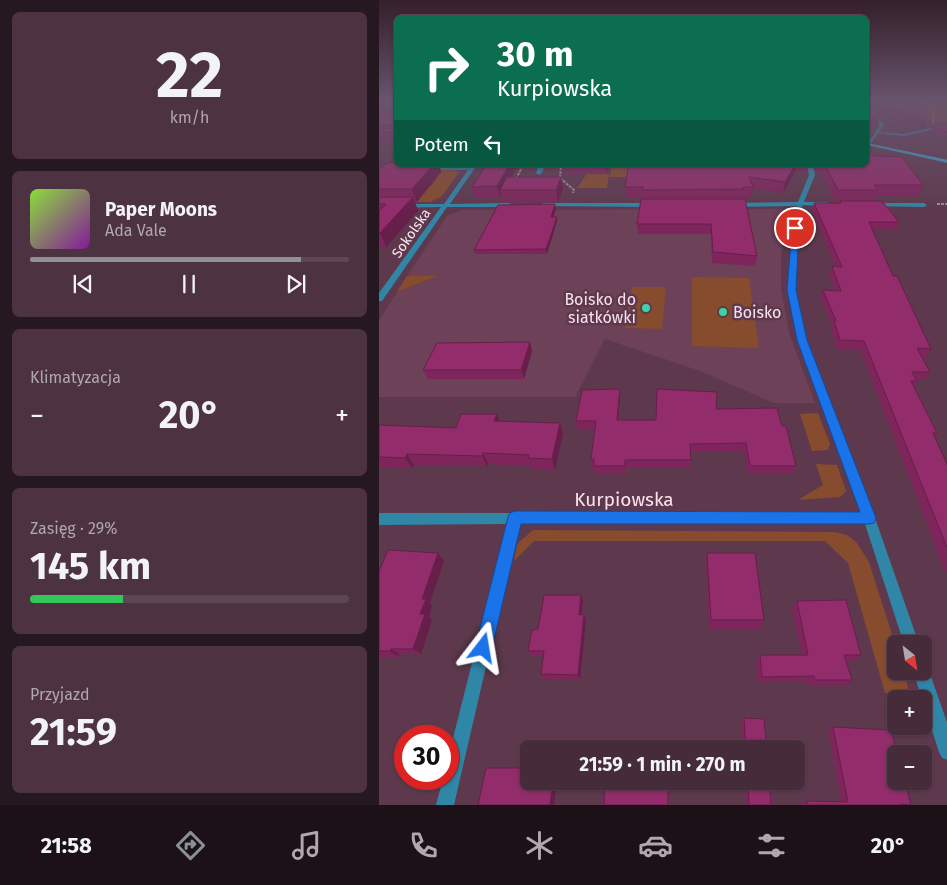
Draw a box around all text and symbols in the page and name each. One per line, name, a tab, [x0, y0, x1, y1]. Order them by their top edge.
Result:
text: 30 m	[497, 33, 574, 75]
icon: right	[414, 35, 479, 100]
text: 22	[156, 36, 223, 114]
text: Kurpiowska	[497, 75, 612, 102]
text: km/h	[170, 108, 209, 127]
icon: left	[479, 130, 507, 158]
text: Potem	[414, 133, 469, 156]
text: Paper Moons	[105, 198, 217, 221]
street label: Sokolska	[388, 205, 435, 261]
pin	[774, 207, 816, 249]
icon: arrive	[781, 214, 809, 242]
text: Ada Vale	[105, 221, 167, 240]
icon: previous	[69, 270, 97, 298]
icon: pause	[175, 270, 203, 298]
icon: next	[282, 270, 310, 298]
place label: Boisko do siatkówki	[564, 290, 636, 327]
marker: Boisko do siatkówki	[640, 302, 652, 314]
place label: Boisko	[733, 303, 781, 322]
marker: Boisko	[717, 306, 729, 318]
text: Klimatyzacja	[30, 368, 121, 387]
text: 20°	[159, 392, 220, 438]
text: −	[30, 399, 44, 432]
text: +	[335, 399, 349, 432]
street label: Kurpiowska	[574, 488, 674, 511]
text: Zasięg · 29%	[30, 519, 117, 538]
text: 145 km	[30, 543, 151, 589]
position arrow	[456, 621, 508, 673]
north arrow	[887, 635, 931, 680]
map controls	[887, 635, 932, 790]
text: Przyjazd	[30, 685, 90, 704]
button: +	[887, 690, 932, 735]
text: 21:59	[30, 709, 117, 755]
speed limit sign: 30	[394, 725, 459, 790]
button: −	[887, 745, 932, 790]
text: 21:59 · 1 min · 270 m	[579, 753, 746, 776]
icon: directions	[173, 828, 208, 863]
icon: music	[289, 828, 324, 863]
icon: phone	[406, 828, 441, 863]
icon: climate	[522, 828, 557, 863]
icon: car	[638, 828, 673, 863]
icon: filters	[754, 828, 789, 863]
text: 21:58	[41, 832, 92, 859]
text: 20°	[871, 832, 906, 859]

